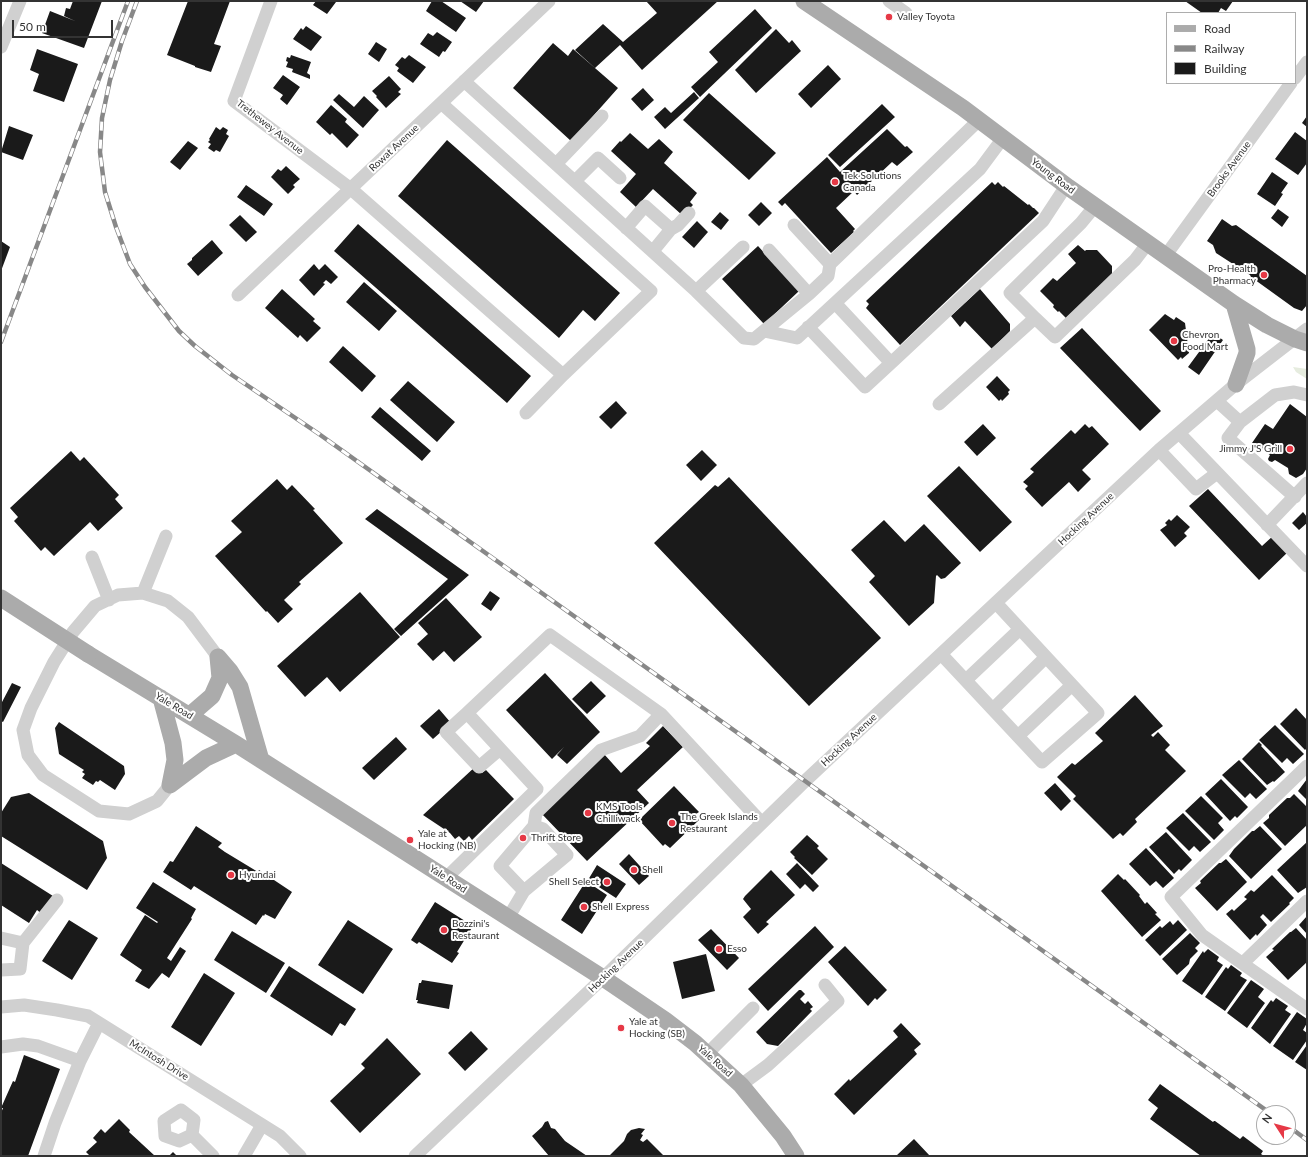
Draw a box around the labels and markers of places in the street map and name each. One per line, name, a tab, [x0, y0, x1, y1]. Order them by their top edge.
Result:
place label: Valley Toyota	[897, 11, 955, 23]
marker: Valley Toyota	[884, 12, 894, 22]
place label: Tek Solutions Canada	[843, 170, 901, 194]
marker: Tek Solutions Canada	[830, 177, 840, 187]
place label: Pro-Health Pharmacy	[1208, 263, 1256, 286]
marker: Pro-Health Pharmacy	[1259, 270, 1269, 280]
place label: Chevron Food Mart	[1182, 329, 1228, 352]
marker: Chevron Food Mart	[1169, 336, 1179, 346]
place label: Jimmy J'S Grill	[1219, 443, 1282, 455]
marker: Jimmy J'S Grill	[1285, 444, 1295, 454]
place label: KMS Tools Chilliwack	[596, 801, 643, 824]
marker: KMS Tools Chilliwack	[583, 808, 593, 818]
place label: The Greek Islands Restaurant	[680, 811, 758, 834]
marker: The Greek Islands Restaurant	[667, 818, 677, 828]
place label: Yale at Hocking (NB)	[418, 828, 476, 852]
place label: Thrift Store	[531, 832, 581, 844]
marker: Thrift Store	[518, 833, 528, 843]
marker: Yale at Hocking (NB)	[405, 835, 415, 845]
place label: Shell	[642, 864, 663, 876]
marker: Shell	[629, 865, 639, 875]
place label: Hyundai	[239, 869, 276, 881]
marker: Hyundai	[226, 870, 236, 880]
place label: Shell Select	[549, 876, 599, 888]
marker: Shell Select	[602, 877, 612, 887]
place label: Shell Express	[592, 901, 649, 913]
marker: Shell Express	[579, 902, 589, 912]
place label: Bozzini's Restaurant	[452, 918, 499, 942]
marker: Bozzini's Restaurant	[439, 925, 449, 935]
place label: Esso	[727, 943, 747, 955]
marker: Esso	[714, 944, 724, 954]
place label: Yale at Hocking (SB)	[629, 1016, 685, 1040]
marker: Yale at Hocking (SB)	[616, 1023, 626, 1033]

